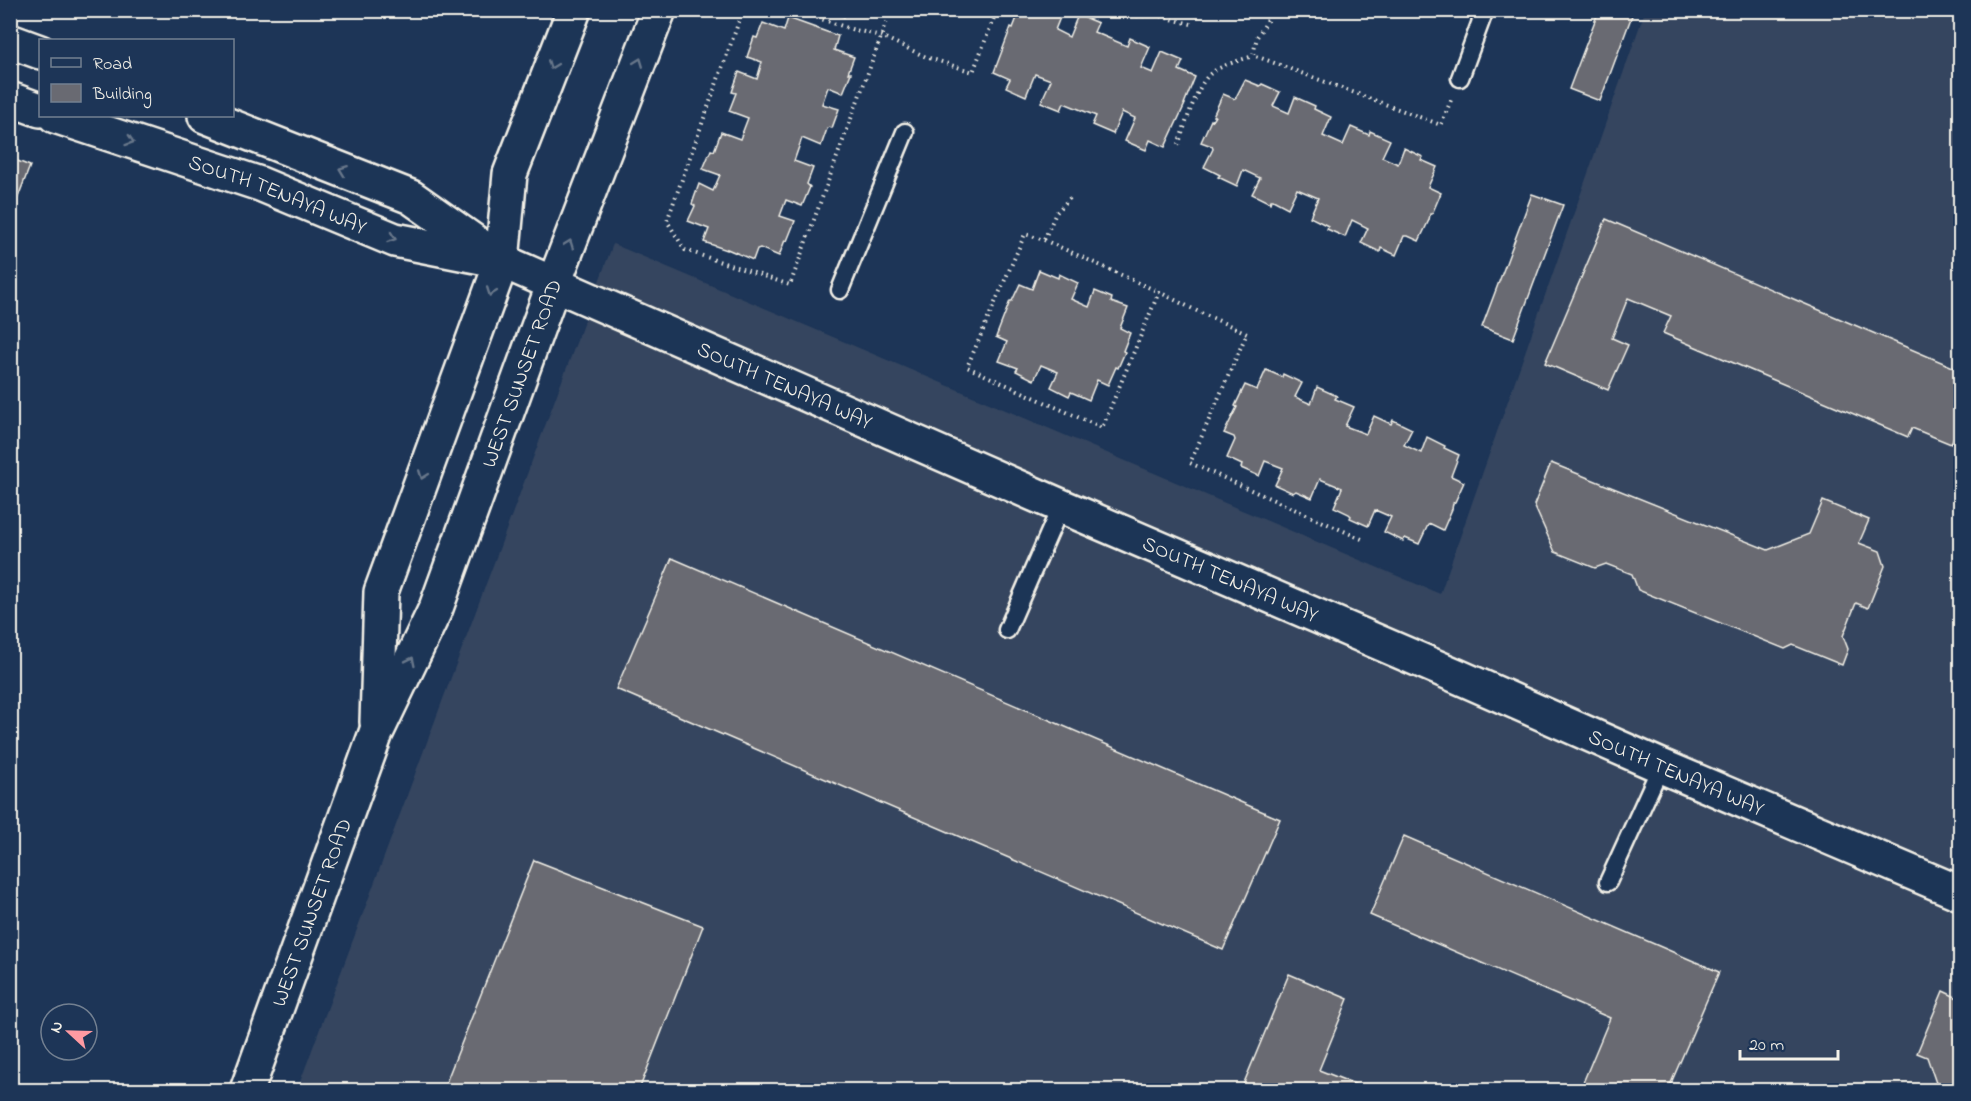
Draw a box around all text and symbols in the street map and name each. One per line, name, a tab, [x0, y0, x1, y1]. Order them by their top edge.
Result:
legend	[39, 39, 234, 117]
text: Road	[93, 52, 132, 78]
one-way arrow	[632, 57, 644, 68]
one-way arrow	[547, 59, 560, 70]
text: Building	[92, 82, 152, 109]
one-way arrow	[124, 133, 135, 146]
street label: SOUTH TENAYA WAY	[184, 148, 371, 244]
one-way arrow	[338, 165, 349, 177]
one-way arrow	[386, 231, 396, 244]
one-way arrow	[562, 239, 575, 250]
street label: WEST SUNSET ROAD	[475, 276, 571, 472]
one-way arrow	[485, 286, 498, 297]
street label: SOUTH TENAYA WAY	[692, 335, 877, 439]
one-way arrow	[418, 469, 431, 480]
street label: SOUTH TENAYA WAY	[1137, 530, 1323, 632]
one-way arrow	[403, 657, 415, 668]
street label: SOUTH TENAYA WAY	[1583, 723, 1768, 825]
street label: WEST SUNSET ROAD	[265, 815, 361, 1011]
north arrow	[39, 1002, 99, 1062]
text: N	[44, 1017, 70, 1037]
scale bar	[1740, 1023, 1838, 1061]
text: 20 m	[1749, 1033, 1784, 1059]

